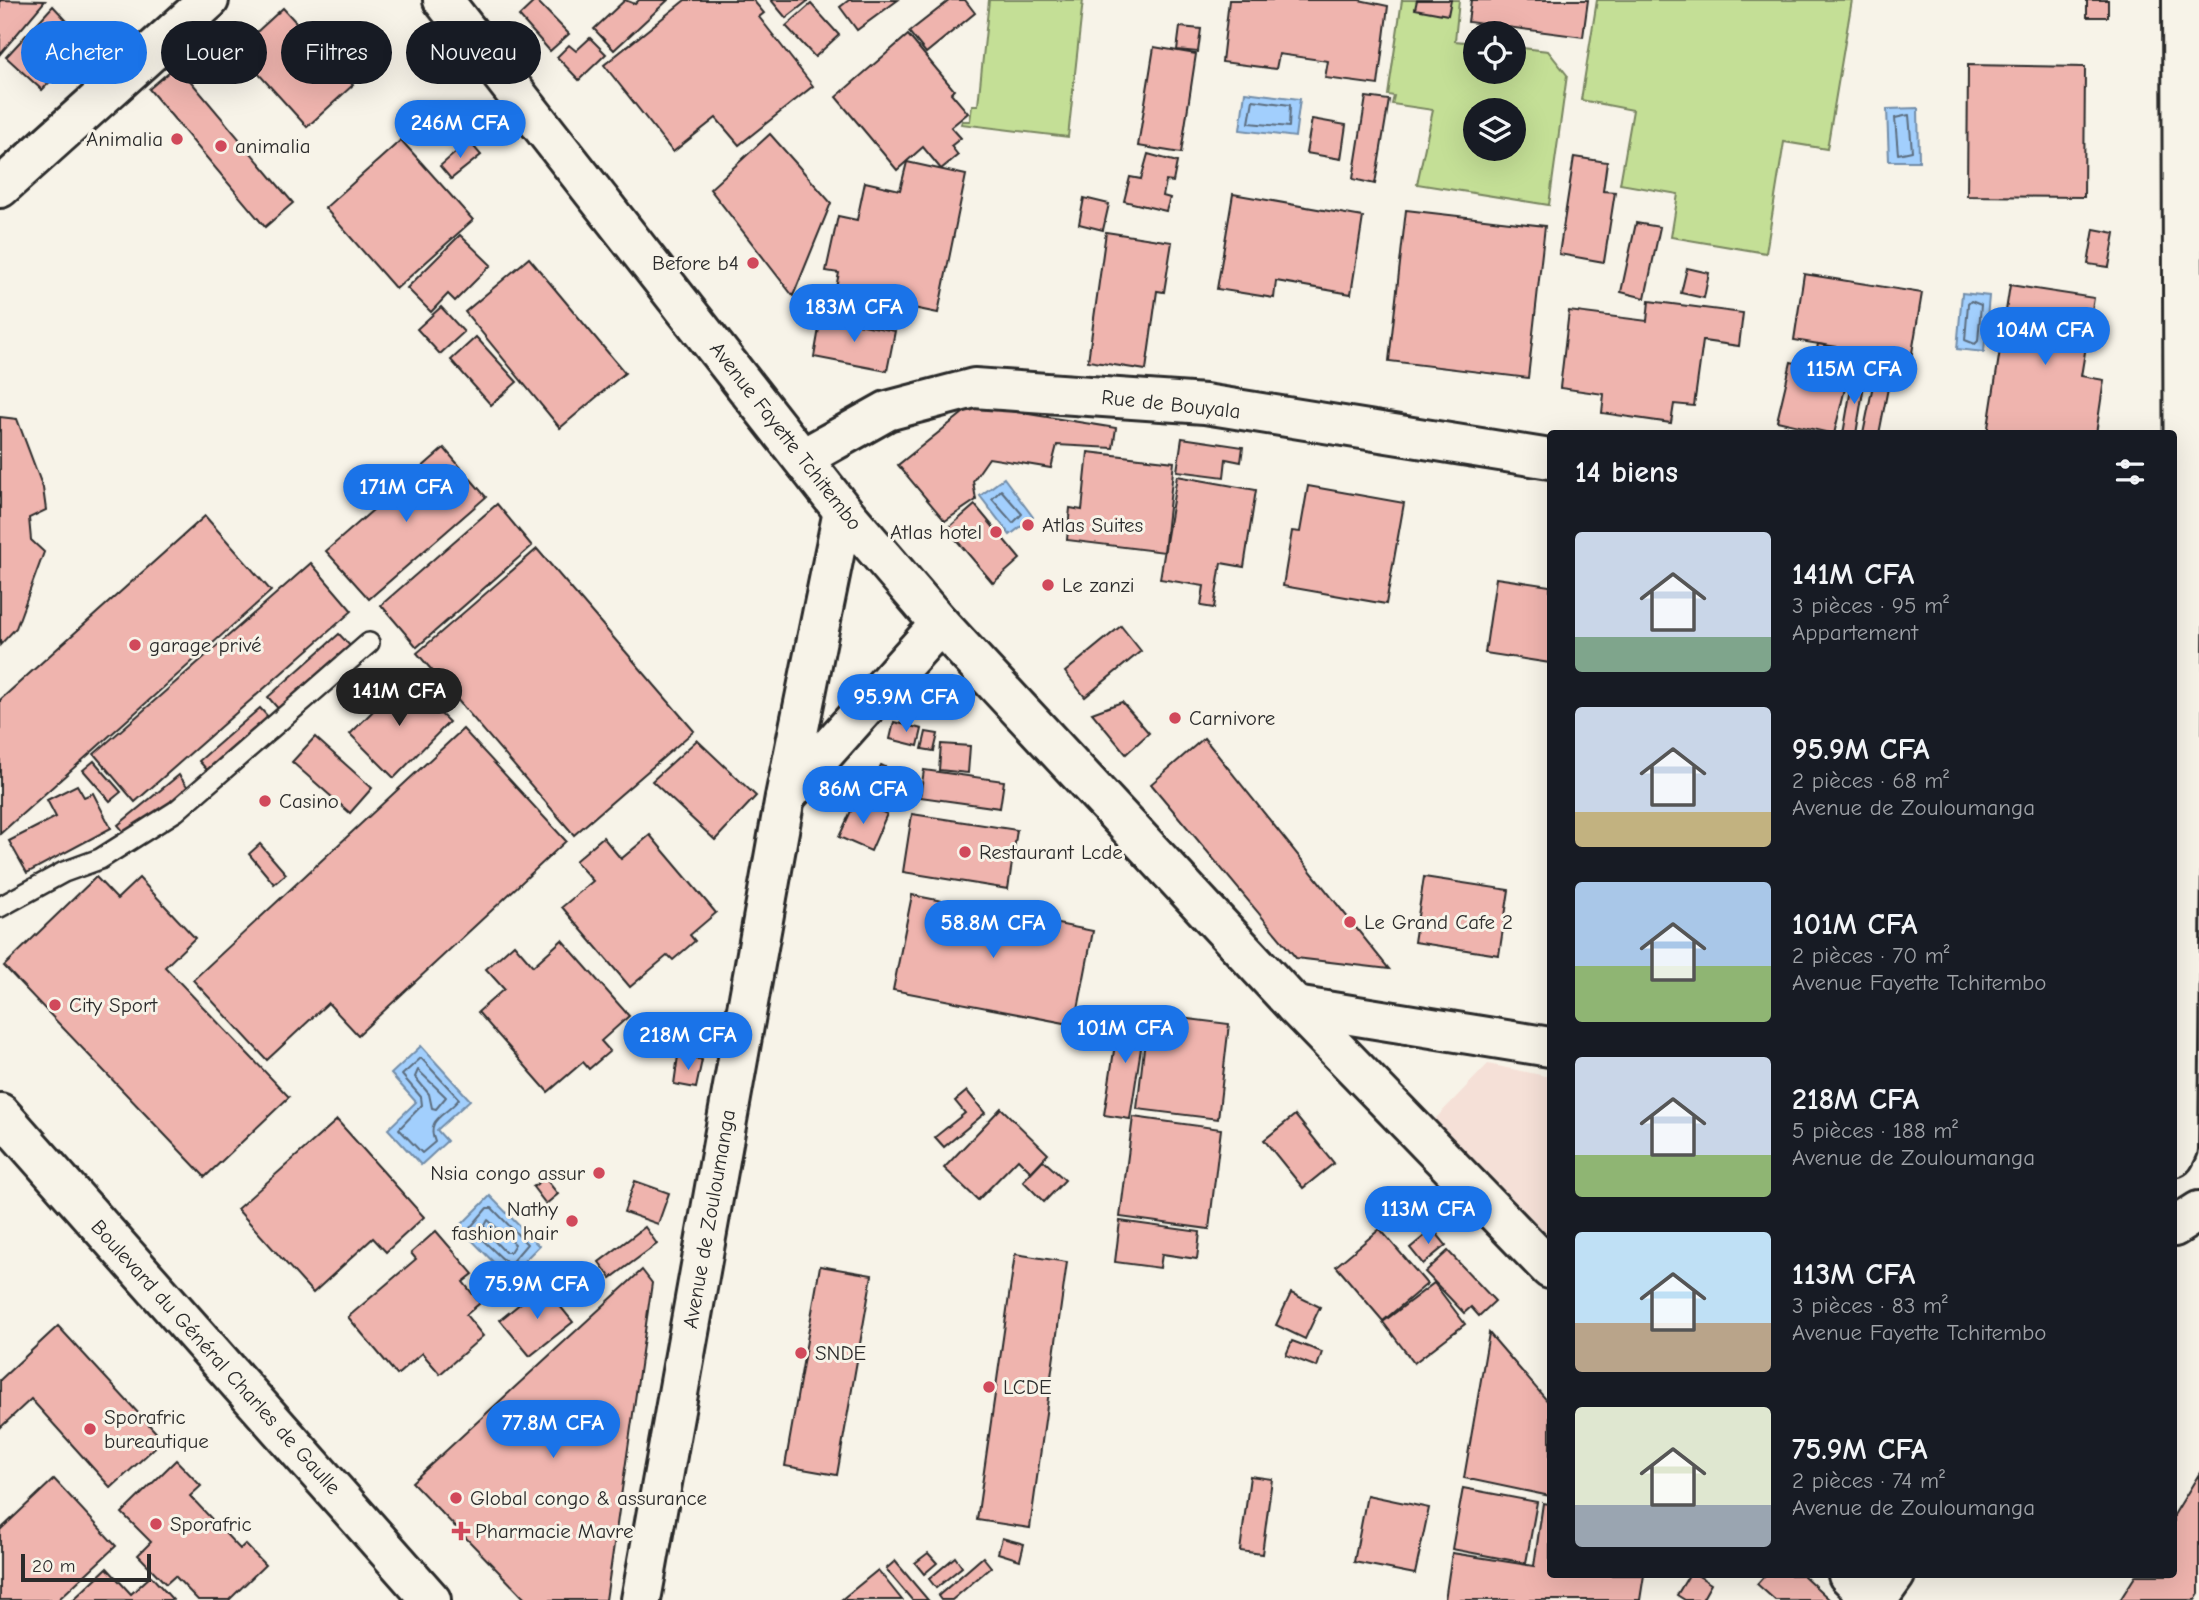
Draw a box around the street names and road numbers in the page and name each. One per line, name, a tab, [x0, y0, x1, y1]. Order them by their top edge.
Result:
street label: Avenue Fayette Tchitembo	[705, 337, 867, 535]
street label: Rue de Bouyala	[1100, 385, 1242, 423]
street label: Avenue de Zouloumanga	[678, 1108, 740, 1330]
street label: Boulevard du Général Charles de Gaulle	[86, 1215, 346, 1499]

